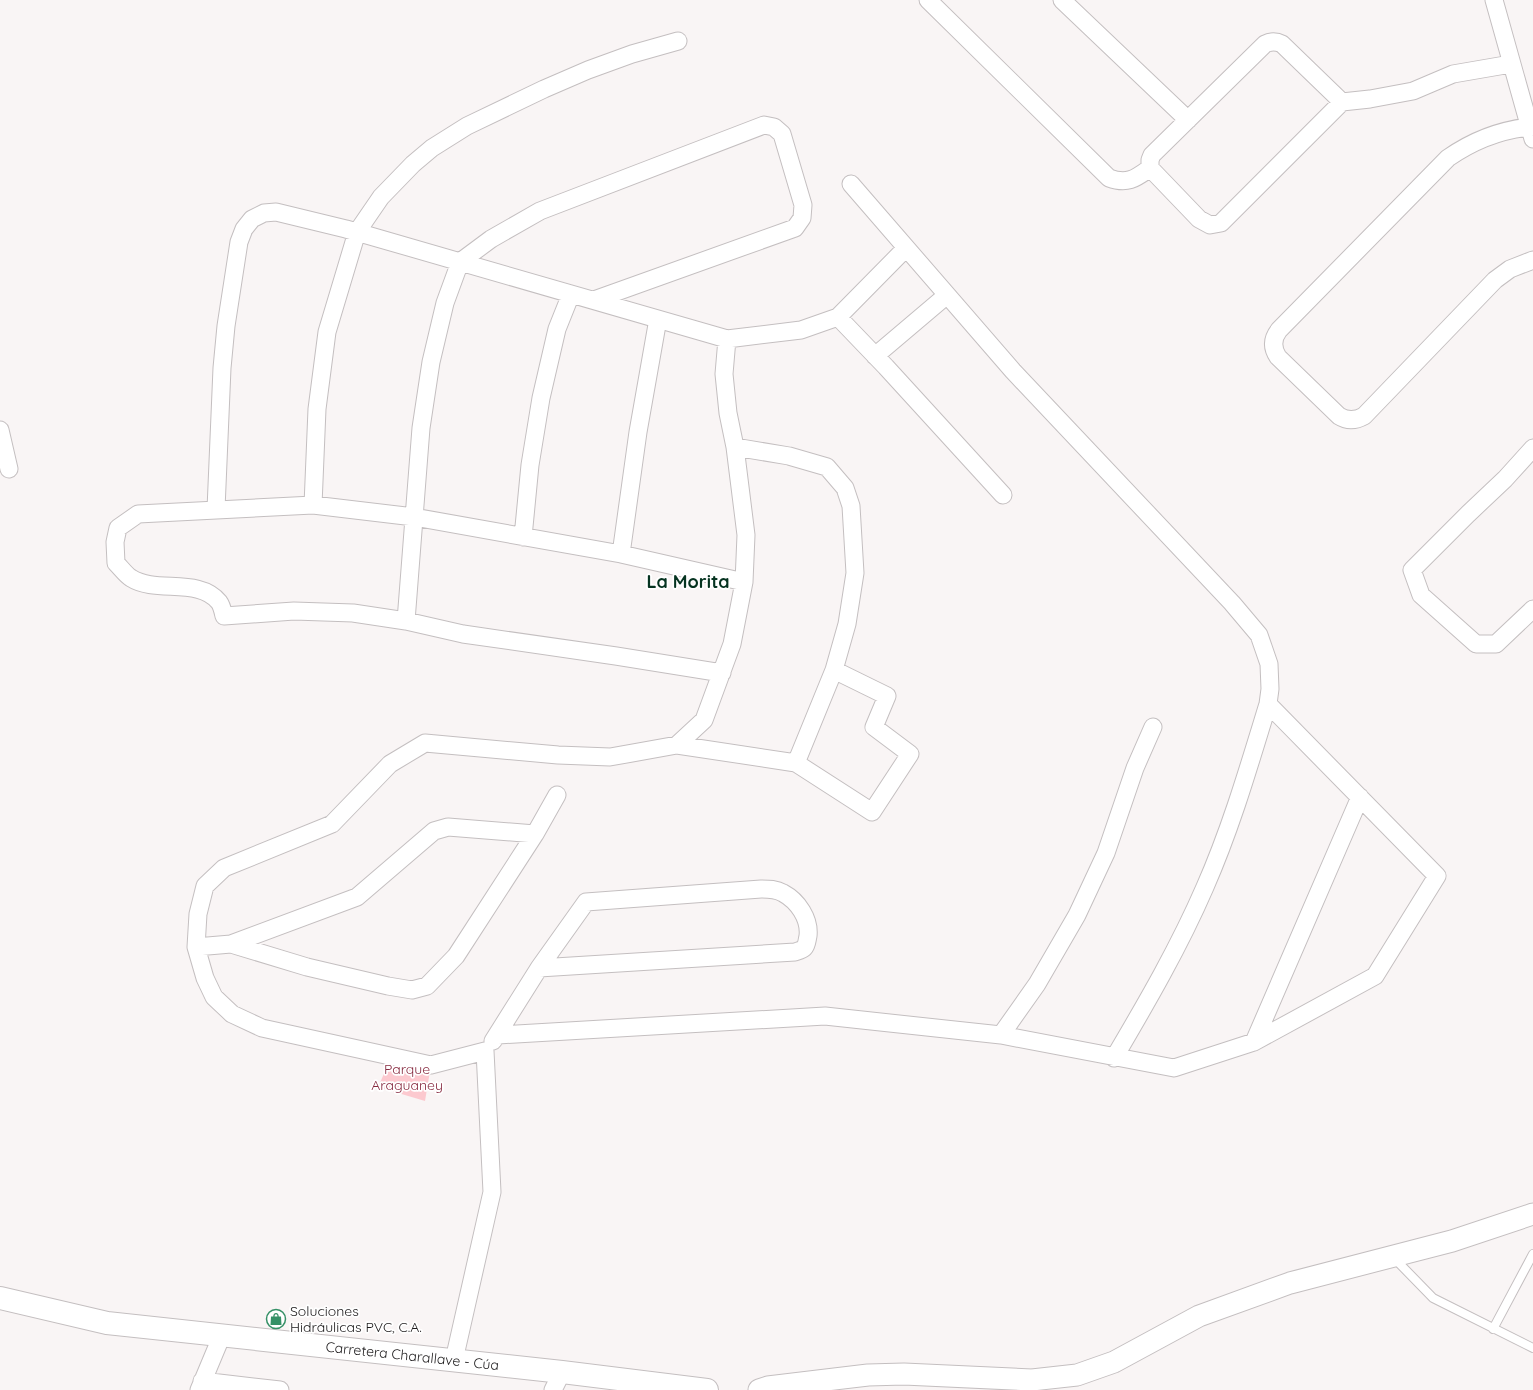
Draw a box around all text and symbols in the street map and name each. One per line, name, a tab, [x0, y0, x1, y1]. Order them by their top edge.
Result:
district label: La Morita	[646, 570, 730, 593]
park label: Parque Araguaney	[371, 1060, 443, 1094]
place label: Soluciones Hidráulicas PVC, C.A.	[290, 1302, 422, 1336]
shop icon: Soluciones Hidráulicas PVC, C.A.	[265, 1308, 287, 1330]
street label: Carretera Charallave - Cúa	[325, 1338, 500, 1374]

